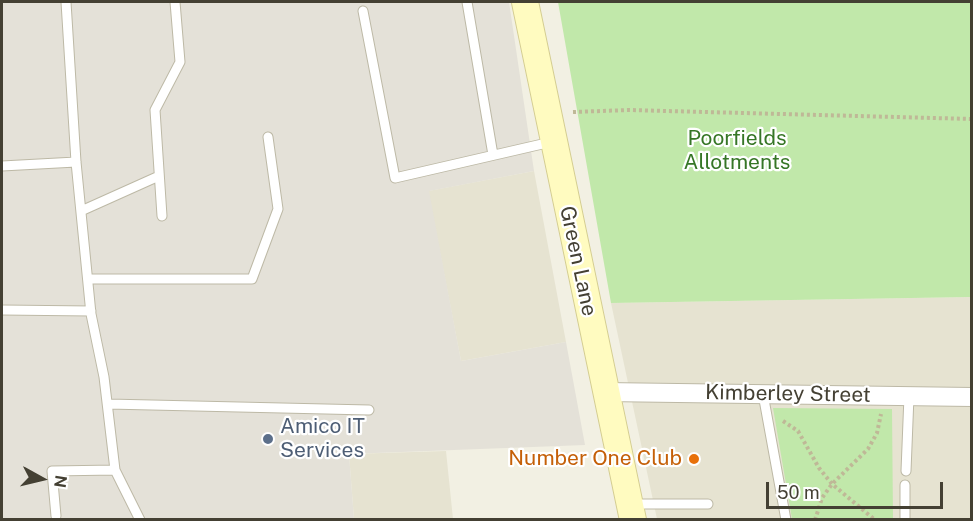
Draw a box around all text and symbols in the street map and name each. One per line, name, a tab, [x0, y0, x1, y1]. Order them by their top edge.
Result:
park label: Poorfields Allotments	[684, 126, 790, 176]
street label: Green Lane	[554, 204, 602, 318]
street label: Kimberley Street	[705, 380, 871, 408]
place label: Amico IT Services	[280, 414, 365, 464]
marker: Amico IT Services	[261, 432, 275, 446]
place label: Number One Club	[508, 446, 682, 472]
north arrow	[12, 449, 72, 509]
marker: Number One Club	[687, 452, 701, 466]
scale bar	[769, 470, 946, 508]
text: N	[50, 474, 71, 489]
text: 50 m	[777, 482, 820, 503]

